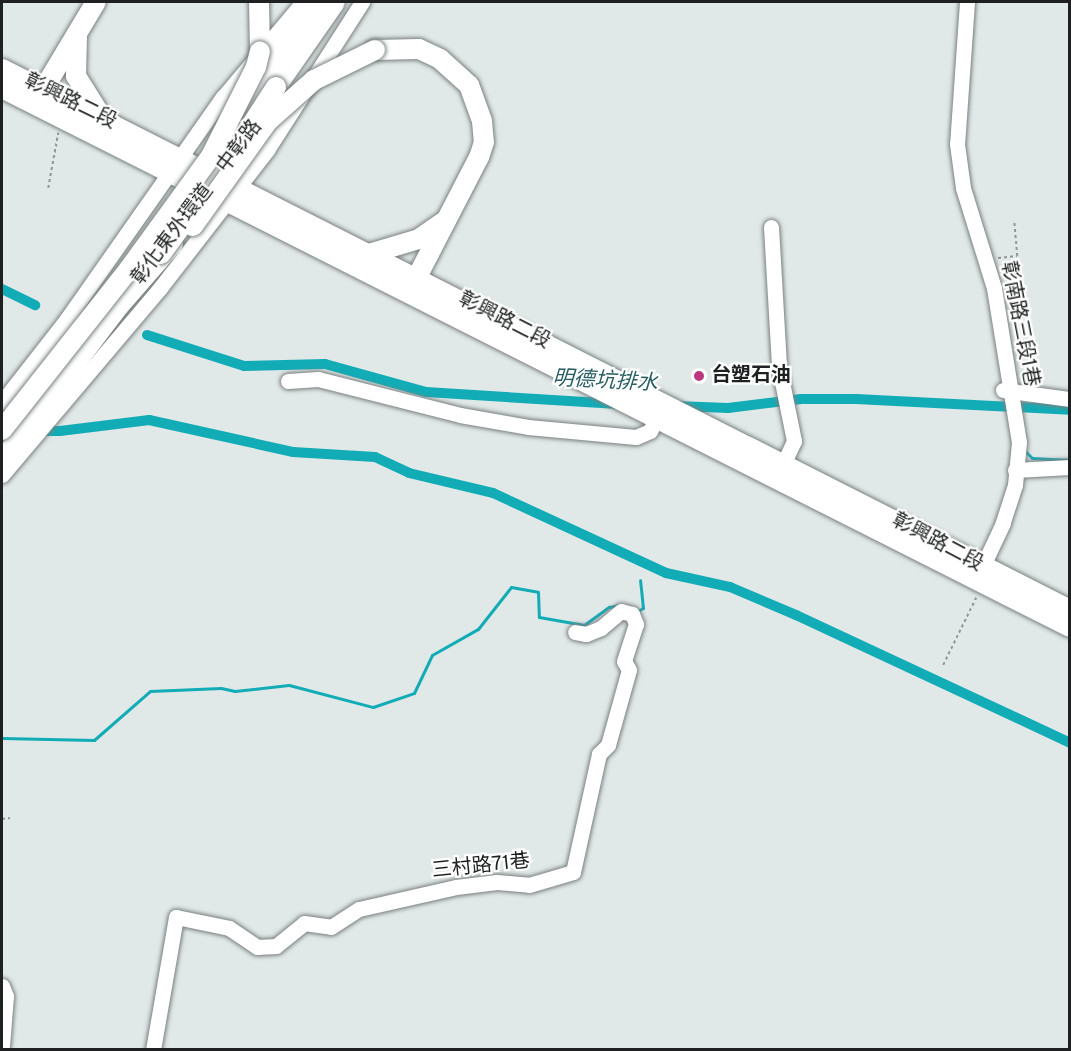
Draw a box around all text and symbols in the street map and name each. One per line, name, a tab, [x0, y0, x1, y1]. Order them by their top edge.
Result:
street label: 彰興路二段	[20, 69, 120, 135]
street label: 中彰路	[212, 116, 268, 178]
street label: 彰化東外環道	[127, 180, 219, 290]
street label: 彰南路三段1巷	[995, 259, 1043, 389]
street label: 彰興路二段	[454, 288, 554, 354]
place label: 台塑石油	[711, 364, 791, 388]
water label: 明德坑排水	[552, 367, 658, 397]
marker: 台塑石油	[692, 369, 706, 383]
street label: 彰興路二段	[887, 509, 987, 577]
street label: 三村路71巷	[431, 850, 531, 884]

